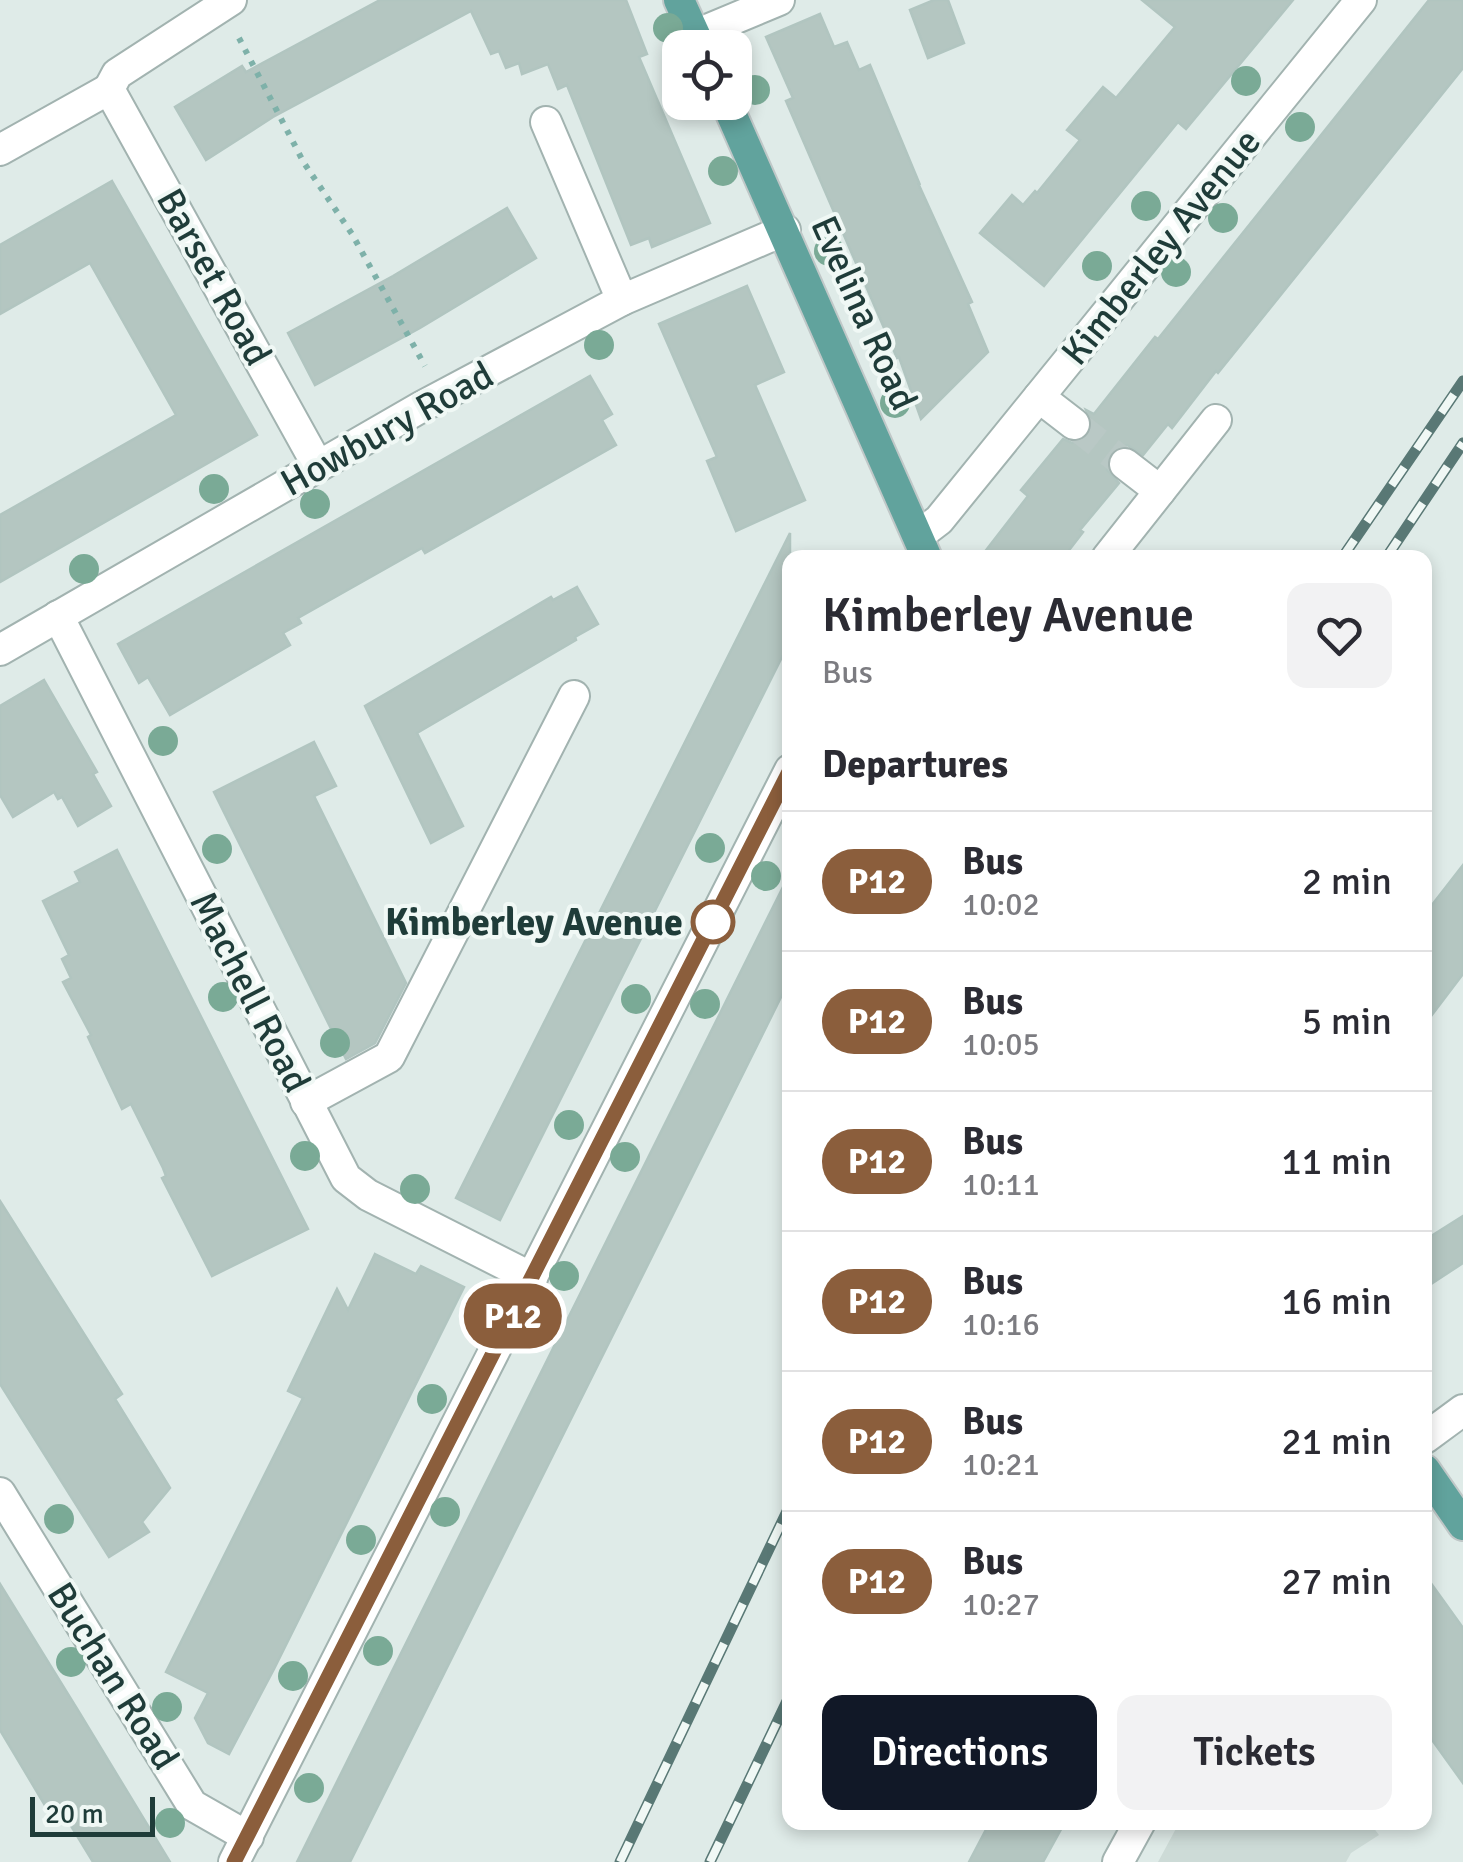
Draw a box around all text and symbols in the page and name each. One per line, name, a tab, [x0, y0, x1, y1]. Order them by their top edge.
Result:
map controls	[662, 30, 752, 120]
button: locate	[662, 30, 752, 120]
street label: Kimberley Avenue	[1051, 119, 1271, 375]
street label: Barset Road	[146, 180, 282, 374]
street label: Evelina Road	[800, 209, 928, 417]
street label: Howbury Road	[273, 351, 501, 507]
button: heart	[1287, 583, 1392, 688]
text: Kimberley Avenue	[822, 586, 1194, 645]
text: Bus	[822, 653, 873, 692]
text: Departures	[822, 741, 1008, 788]
text: Bus	[962, 838, 1023, 885]
text: 2 min	[1302, 858, 1392, 905]
text: P12	[848, 860, 906, 903]
street label: Machell Road	[179, 884, 321, 1100]
text: 10:02	[962, 885, 1040, 924]
place label: Kimberley Avenue	[385, 899, 683, 946]
marker: Kimberley Avenue	[692, 901, 734, 943]
text: Bus	[962, 978, 1023, 1025]
text: 5 min	[1302, 998, 1392, 1045]
text: P12	[848, 1000, 906, 1043]
text: 10:05	[962, 1025, 1040, 1064]
text: Bus	[962, 1118, 1023, 1165]
text: 11 min	[1281, 1138, 1392, 1185]
text: P12	[848, 1140, 906, 1183]
text: 10:11	[962, 1165, 1040, 1204]
text: Bus	[962, 1258, 1023, 1305]
text: 16 min	[1281, 1278, 1392, 1325]
text: P12	[848, 1280, 906, 1323]
line badge: P12	[456, 1284, 570, 1348]
text: P12	[484, 1295, 542, 1338]
text: 10:16	[962, 1305, 1040, 1344]
text: Bus	[962, 1398, 1023, 1445]
text: 21 min	[1281, 1418, 1392, 1465]
text: P12	[848, 1420, 906, 1463]
text: 10:21	[962, 1445, 1040, 1484]
text: Bus	[962, 1538, 1023, 1585]
text: 27 min	[1281, 1558, 1392, 1605]
text: P12	[848, 1560, 906, 1603]
street label: Buchan Road	[37, 1574, 189, 1778]
text: 10:27	[962, 1585, 1040, 1624]
button: Directions	[822, 1695, 1097, 1810]
button: Tickets	[1117, 1695, 1392, 1810]
scale bar	[30, 1792, 155, 1836]
text: 20 m	[45, 1797, 104, 1831]

